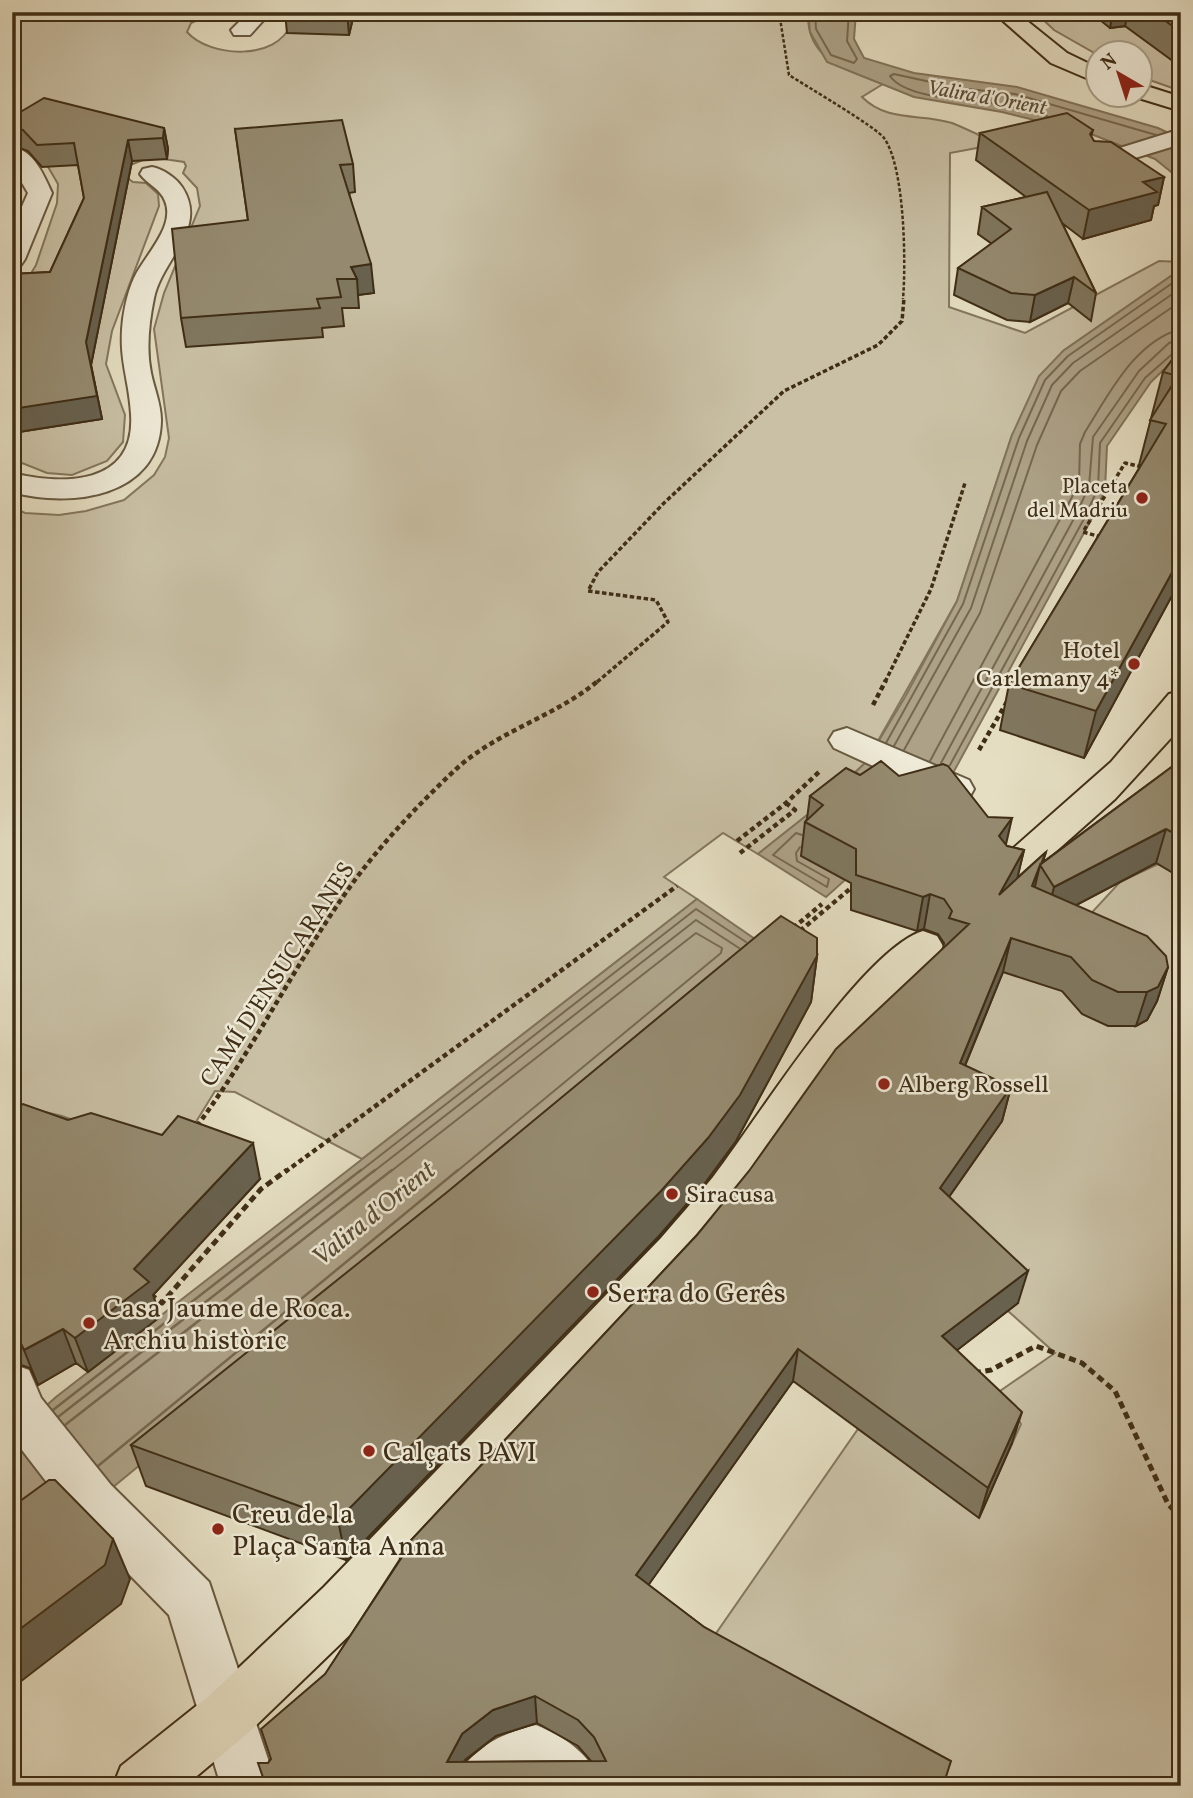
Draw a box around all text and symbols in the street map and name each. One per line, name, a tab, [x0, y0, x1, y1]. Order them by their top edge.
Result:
north arrow	[1084, 38, 1154, 108]
text: N	[1096, 48, 1123, 77]
water label: Valira d'Orient	[925, 74, 1050, 123]
place label: Placeta del Madriu	[1027, 473, 1128, 526]
marker: Placeta del Madriu	[1134, 490, 1150, 506]
place label: Hotel Carlemany 4*	[976, 635, 1120, 697]
marker: Hotel Carlemany 4*	[1126, 656, 1142, 672]
street label: CAMÍ D'ENSUCARANES	[193, 856, 364, 1094]
place label: Alberg Rossell	[898, 1069, 1049, 1103]
marker: Alberg Rossell	[876, 1076, 892, 1092]
water label: Valira d'Orient	[305, 1153, 444, 1276]
place label: Siracusa	[686, 1179, 775, 1213]
marker: Siracusa	[664, 1186, 680, 1202]
place label: Serra do Gerês	[607, 1275, 786, 1314]
marker: Serra do Gerês	[585, 1284, 601, 1300]
place label: Casa Jaume de Roca. Archiu històric	[103, 1290, 351, 1361]
marker: Casa Jaume de Roca. Archiu històric	[81, 1315, 97, 1331]
place label: Calçats PAVI	[383, 1434, 537, 1473]
marker: Calçats PAVI	[361, 1443, 377, 1459]
place label: Creu de la Plaça Santa Anna	[232, 1496, 445, 1567]
marker: Creu de la Plaça Santa Anna	[210, 1521, 226, 1537]

